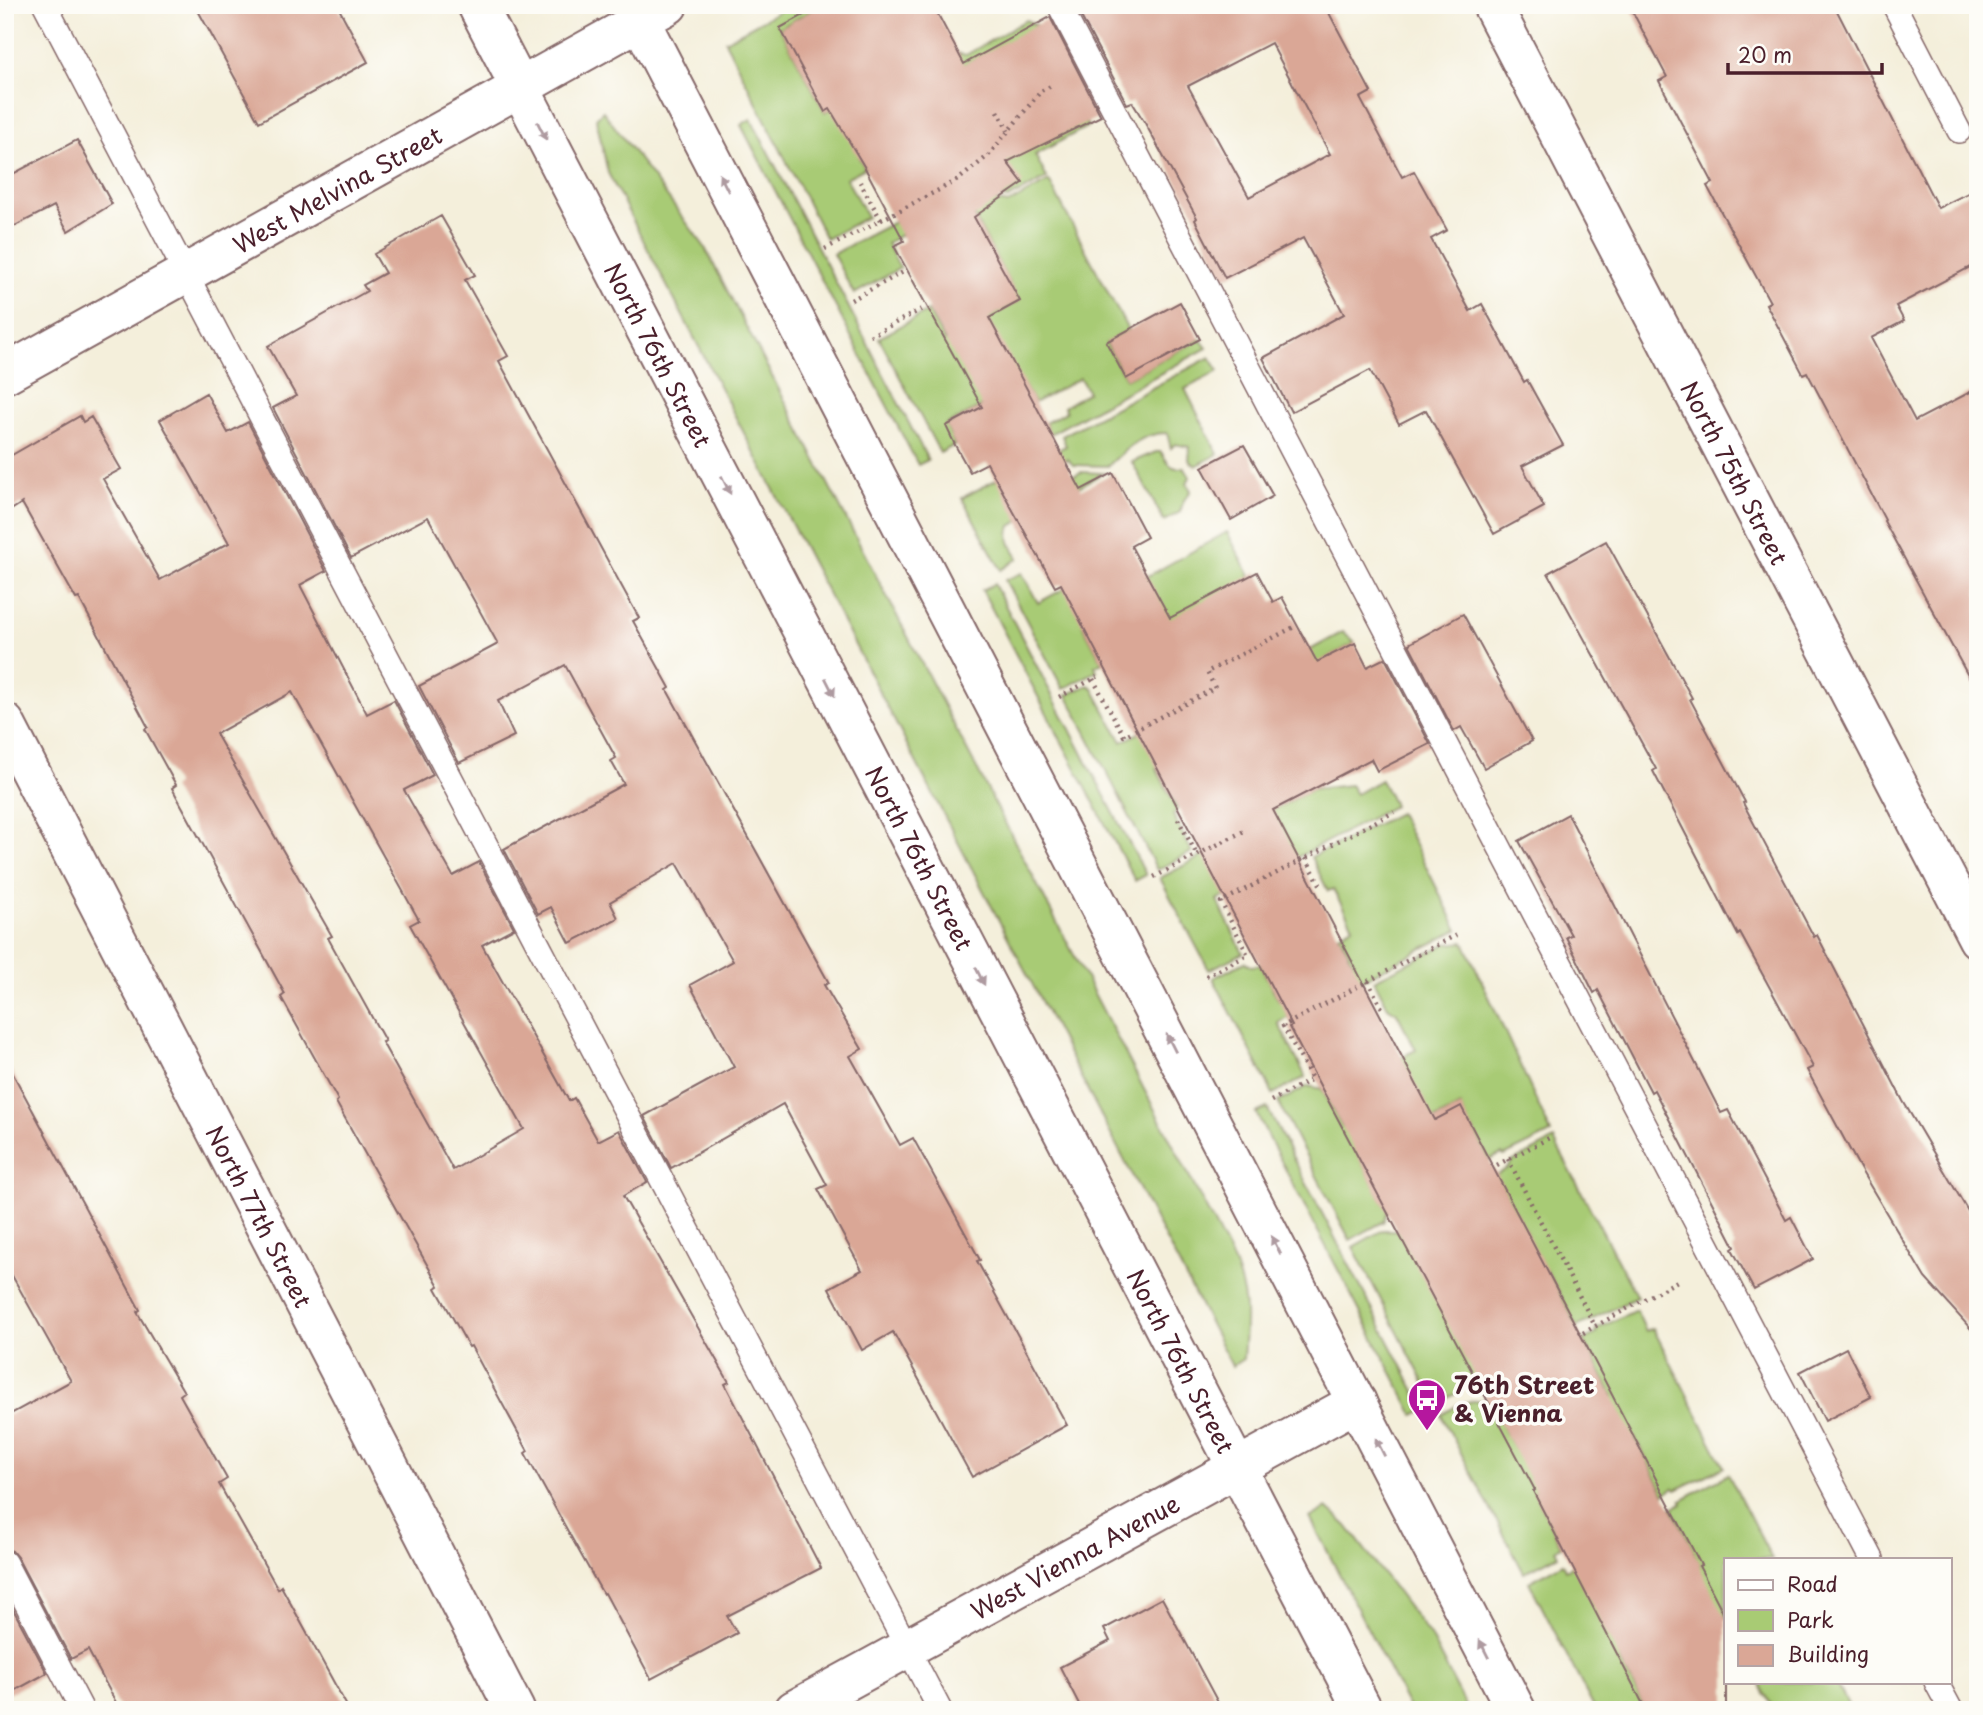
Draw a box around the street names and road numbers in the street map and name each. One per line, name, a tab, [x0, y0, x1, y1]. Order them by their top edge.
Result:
street label: West Melvina Street	[226, 116, 448, 262]
street label: North 76th Street	[596, 256, 722, 453]
street label: North 75th Street	[1673, 374, 1798, 571]
street label: North 76th Street	[857, 759, 983, 956]
street label: North 77th Street	[198, 1119, 322, 1313]
street label: North 76th Street	[1119, 1262, 1244, 1459]
street label: West Vienna Avenue	[964, 1485, 1186, 1628]

